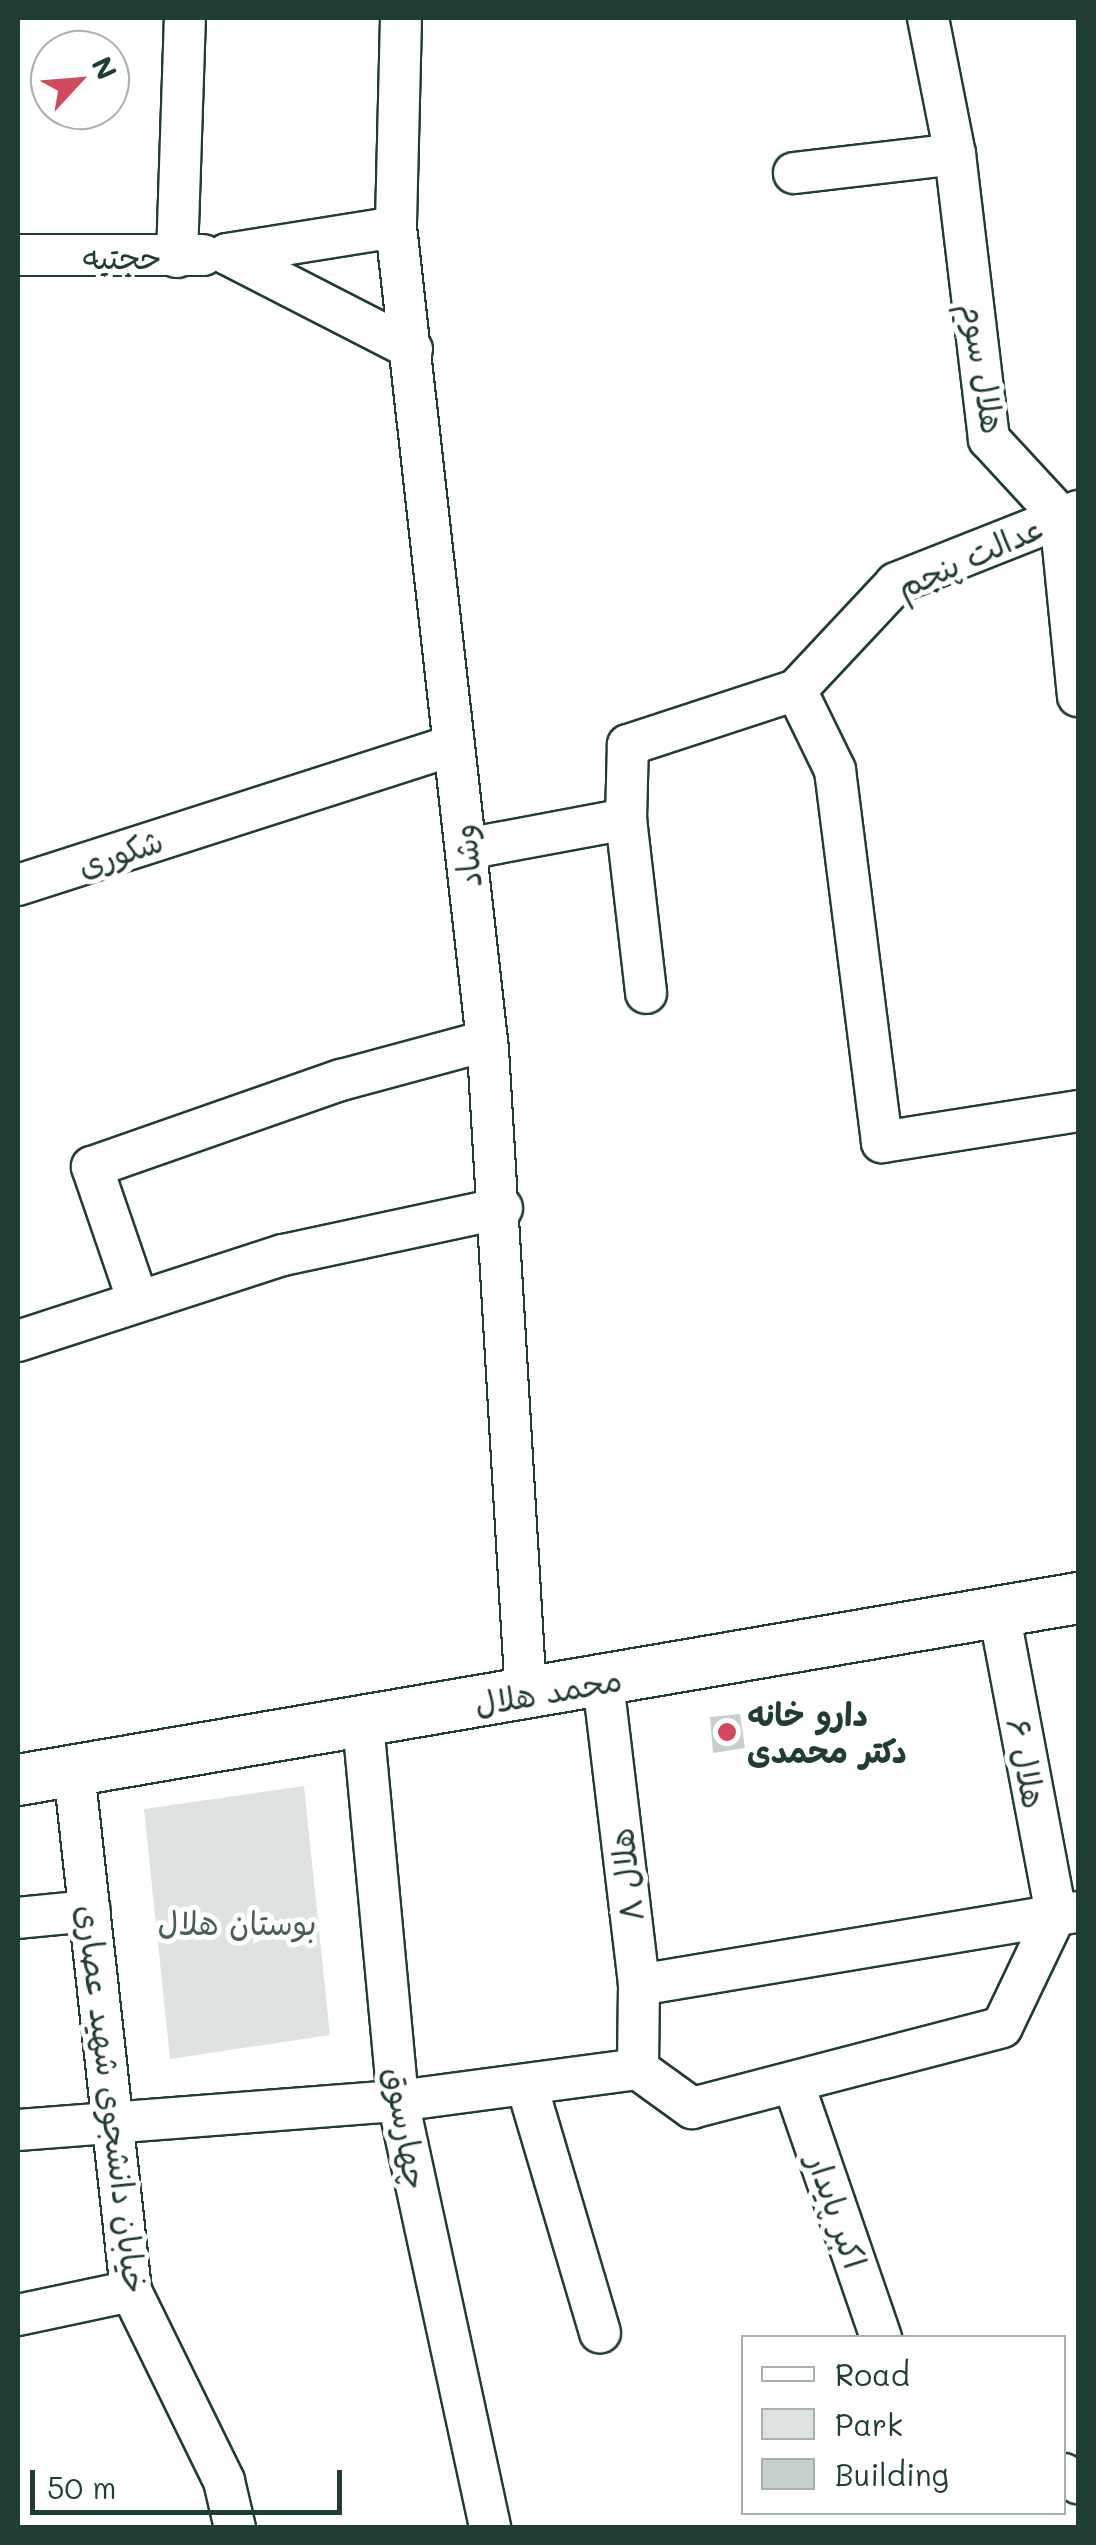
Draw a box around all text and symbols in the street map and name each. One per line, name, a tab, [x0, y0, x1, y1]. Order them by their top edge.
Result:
north arrow	[30, 30, 130, 130]
text: N	[84, 50, 126, 85]
street label: حجتیه	[82, 237, 162, 275]
street label: هلال سوم	[955, 300, 1013, 436]
street label: عدالت پنجم	[890, 507, 1050, 605]
street label: شکوری	[73, 820, 167, 884]
street label: وشاد	[444, 822, 488, 890]
street label: محمد هلال	[471, 1659, 625, 1723]
place label: دارو خانه دکتر محمدی	[747, 1695, 907, 1770]
street label: هلال ۶	[999, 1715, 1055, 1811]
marker: دارو خانه دکتر محمدی	[716, 1721, 738, 1743]
street label: هلال ۸	[601, 1826, 651, 1924]
street label: خیابان دانشجوی شهید عصاری	[70, 1902, 156, 2296]
park label: بوستان هلال	[158, 1903, 316, 1941]
street label: چهارسوق	[377, 2064, 437, 2192]
street label: اکبر پایدار	[801, 2149, 875, 2273]
legend	[741, 2335, 1066, 2515]
text: Road	[835, 2354, 910, 2394]
text: Park	[835, 2404, 903, 2444]
scale bar	[35, 2450, 348, 2512]
text: Building	[835, 2454, 949, 2494]
text: 50 m	[47, 2467, 117, 2507]

